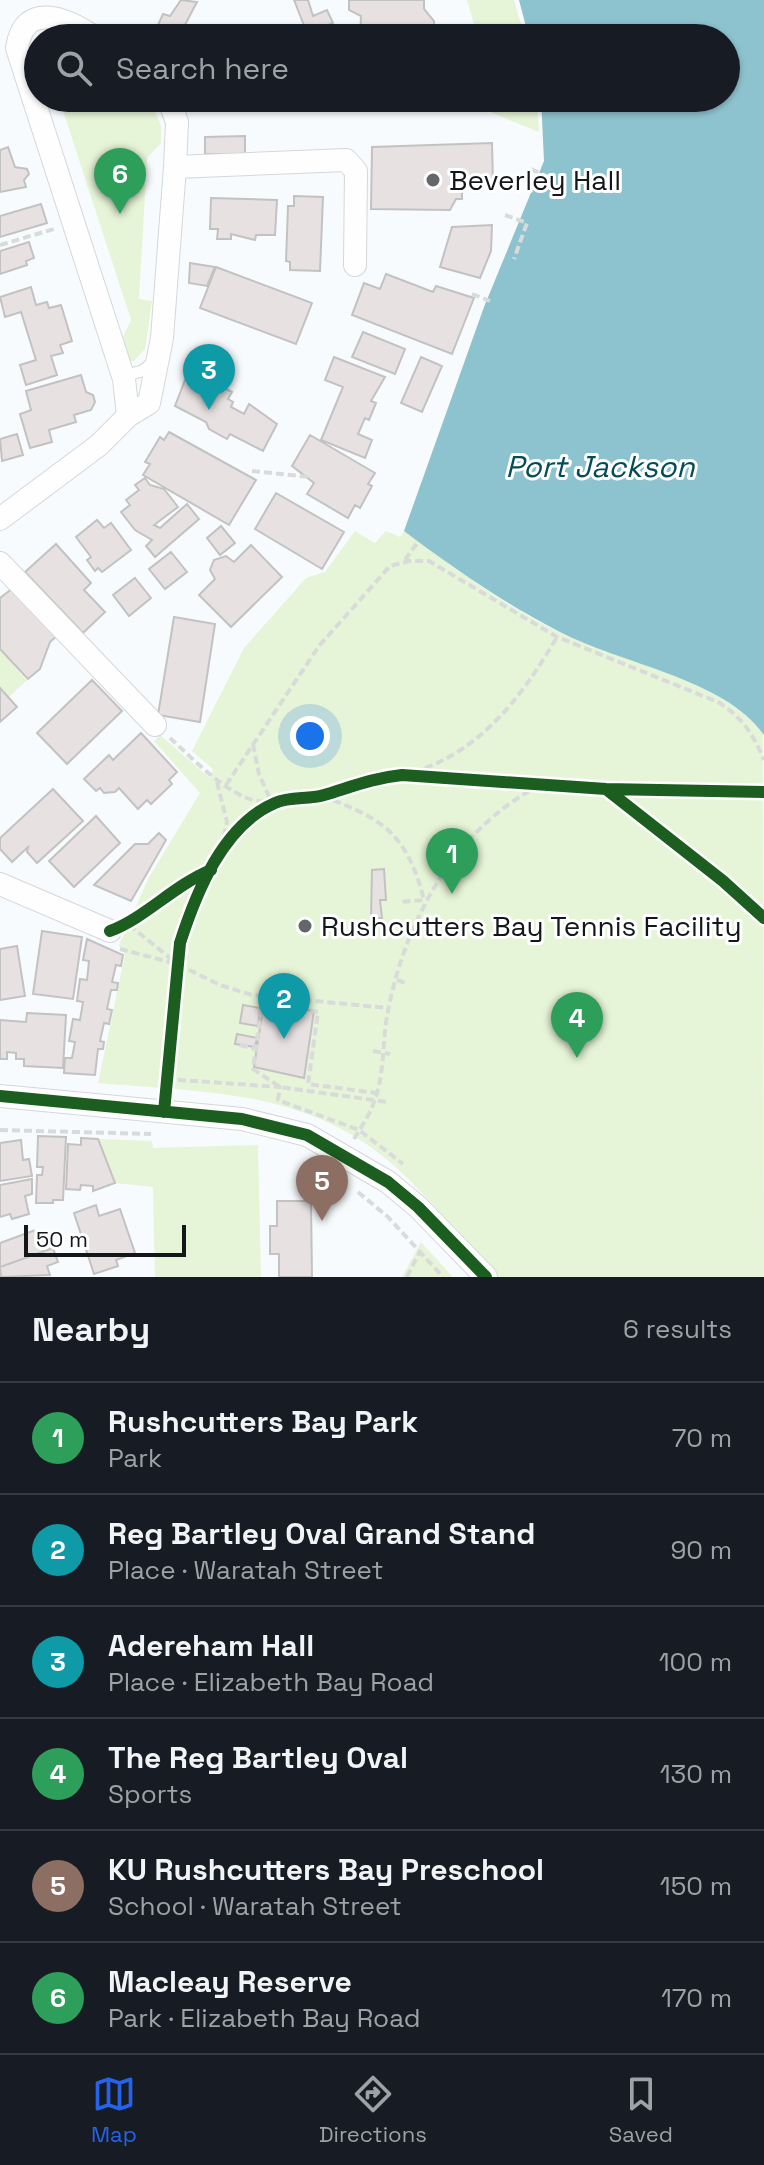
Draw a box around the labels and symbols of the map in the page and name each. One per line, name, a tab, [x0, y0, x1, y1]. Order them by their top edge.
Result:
pin: 6	[94, 148, 146, 214]
place label: Beverley Hall	[449, 162, 621, 198]
marker: Beverley Hall	[424, 171, 442, 189]
pin: 3	[183, 344, 235, 410]
water label: Port Jackson	[505, 447, 695, 486]
your location	[290, 716, 330, 756]
pin: 1	[426, 828, 478, 894]
place label: Rushcutters Bay Tennis Facility	[321, 908, 742, 944]
marker: Rushcutters Bay Tennis Facility	[296, 917, 314, 935]
pin: 2	[258, 973, 310, 1039]
pin: 4	[551, 992, 603, 1058]
pin: 5	[296, 1155, 348, 1221]
scale bar	[24, 1221, 186, 1257]

